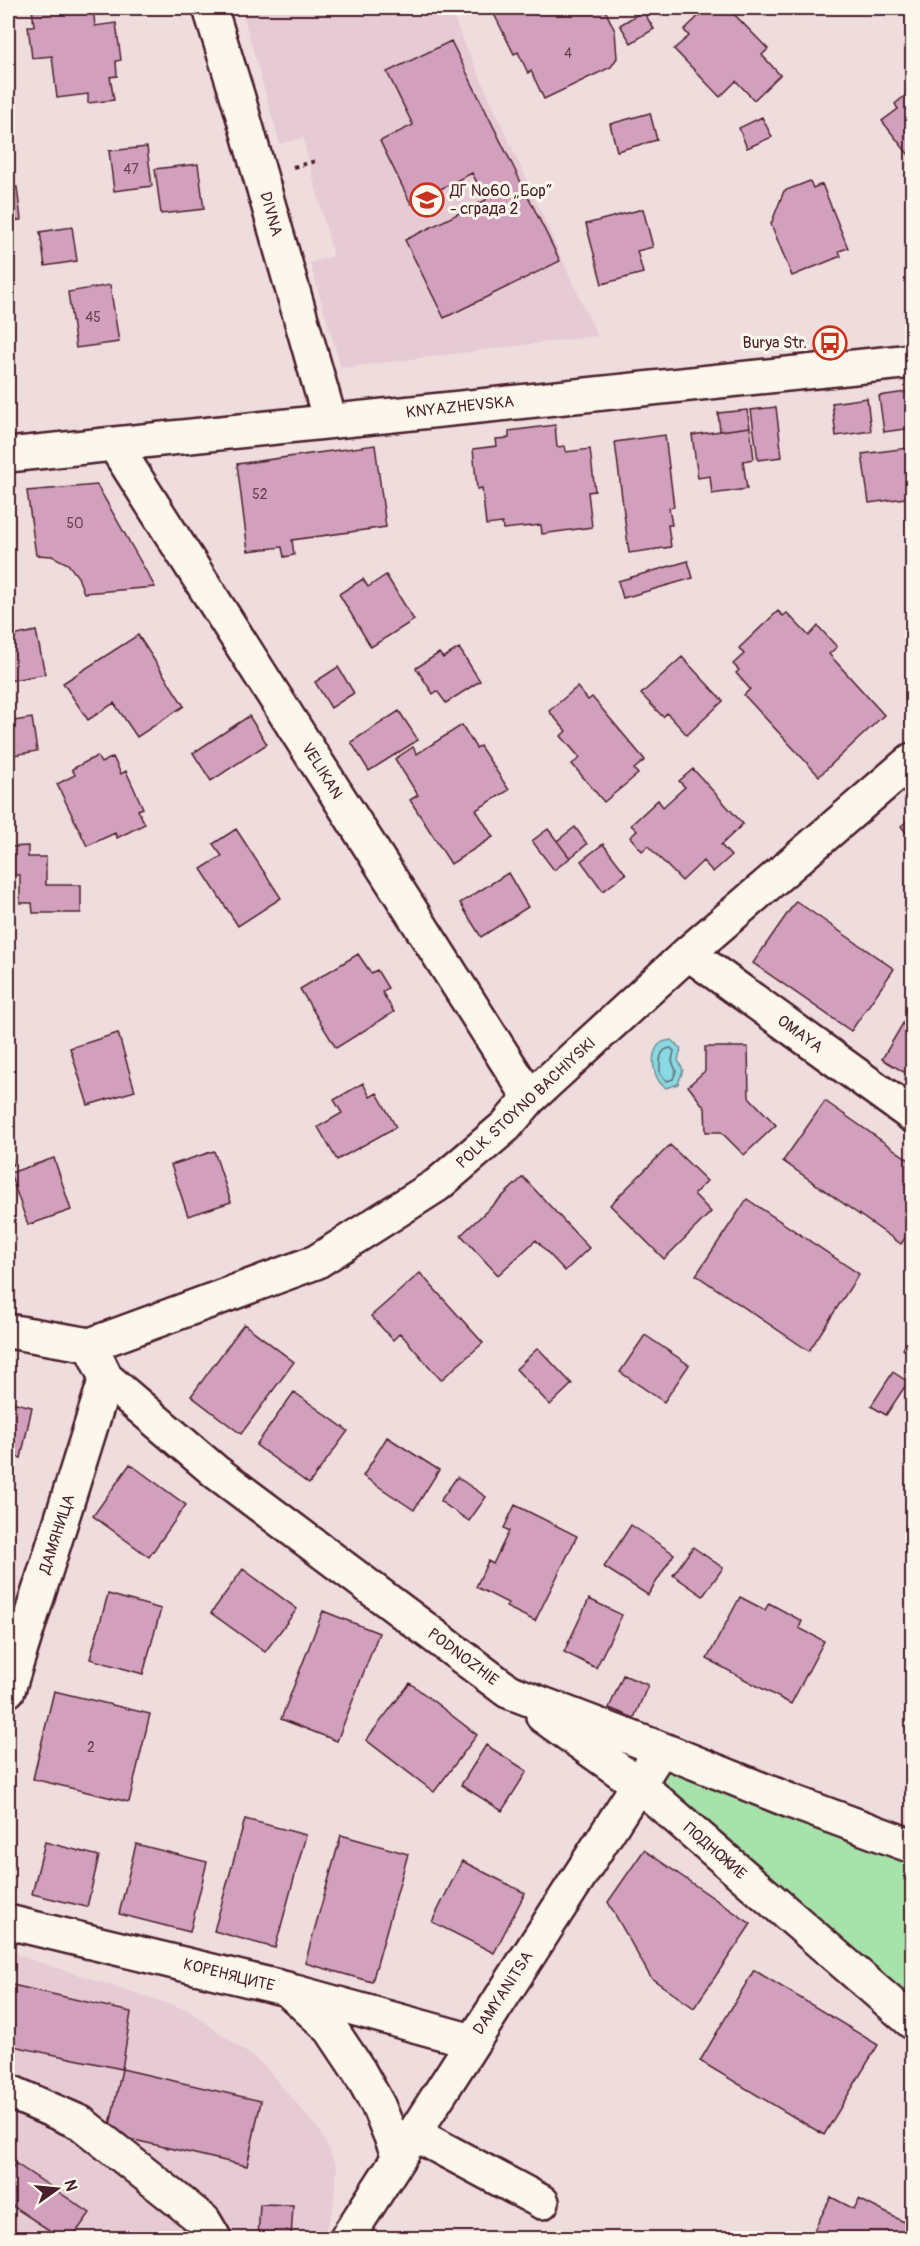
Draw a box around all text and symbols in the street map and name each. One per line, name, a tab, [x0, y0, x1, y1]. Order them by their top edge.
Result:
house number: 4	[564, 45, 572, 62]
house number: 47	[123, 161, 139, 178]
place label: ДГ №60 „Бор“ - сграда 2	[449, 181, 553, 219]
school or university icon: ДГ №60 „Бор“ - сграда 2	[409, 182, 445, 218]
street label: DIVNA	[255, 189, 287, 239]
house number: 45	[85, 309, 101, 326]
bus stop icon: Burya Str.	[812, 325, 848, 361]
place label: Burya Str.	[742, 333, 807, 353]
street label: KNYAZHEVSKA	[405, 391, 515, 423]
house number: 52	[252, 486, 268, 503]
house number: 50	[66, 515, 84, 532]
street label: VELIKAN	[297, 739, 347, 803]
street label: OMAYA	[773, 1011, 827, 1057]
street label: POLK. STOYNO BACHIYSKI	[452, 1033, 600, 1173]
street label: ДАМЯНИЦА	[34, 1492, 79, 1577]
street label: PODNOZHIE	[423, 1624, 503, 1690]
house number: 2	[87, 1739, 95, 1756]
street label: ПОДНОЖИЕ	[679, 1818, 751, 1884]
street label: DAMYANITSA	[469, 1947, 537, 2039]
street label: КОРЕНЯЦИТЕ	[181, 1954, 277, 1996]
north arrow	[27, 2159, 87, 2219]
text: N	[59, 2178, 82, 2193]

